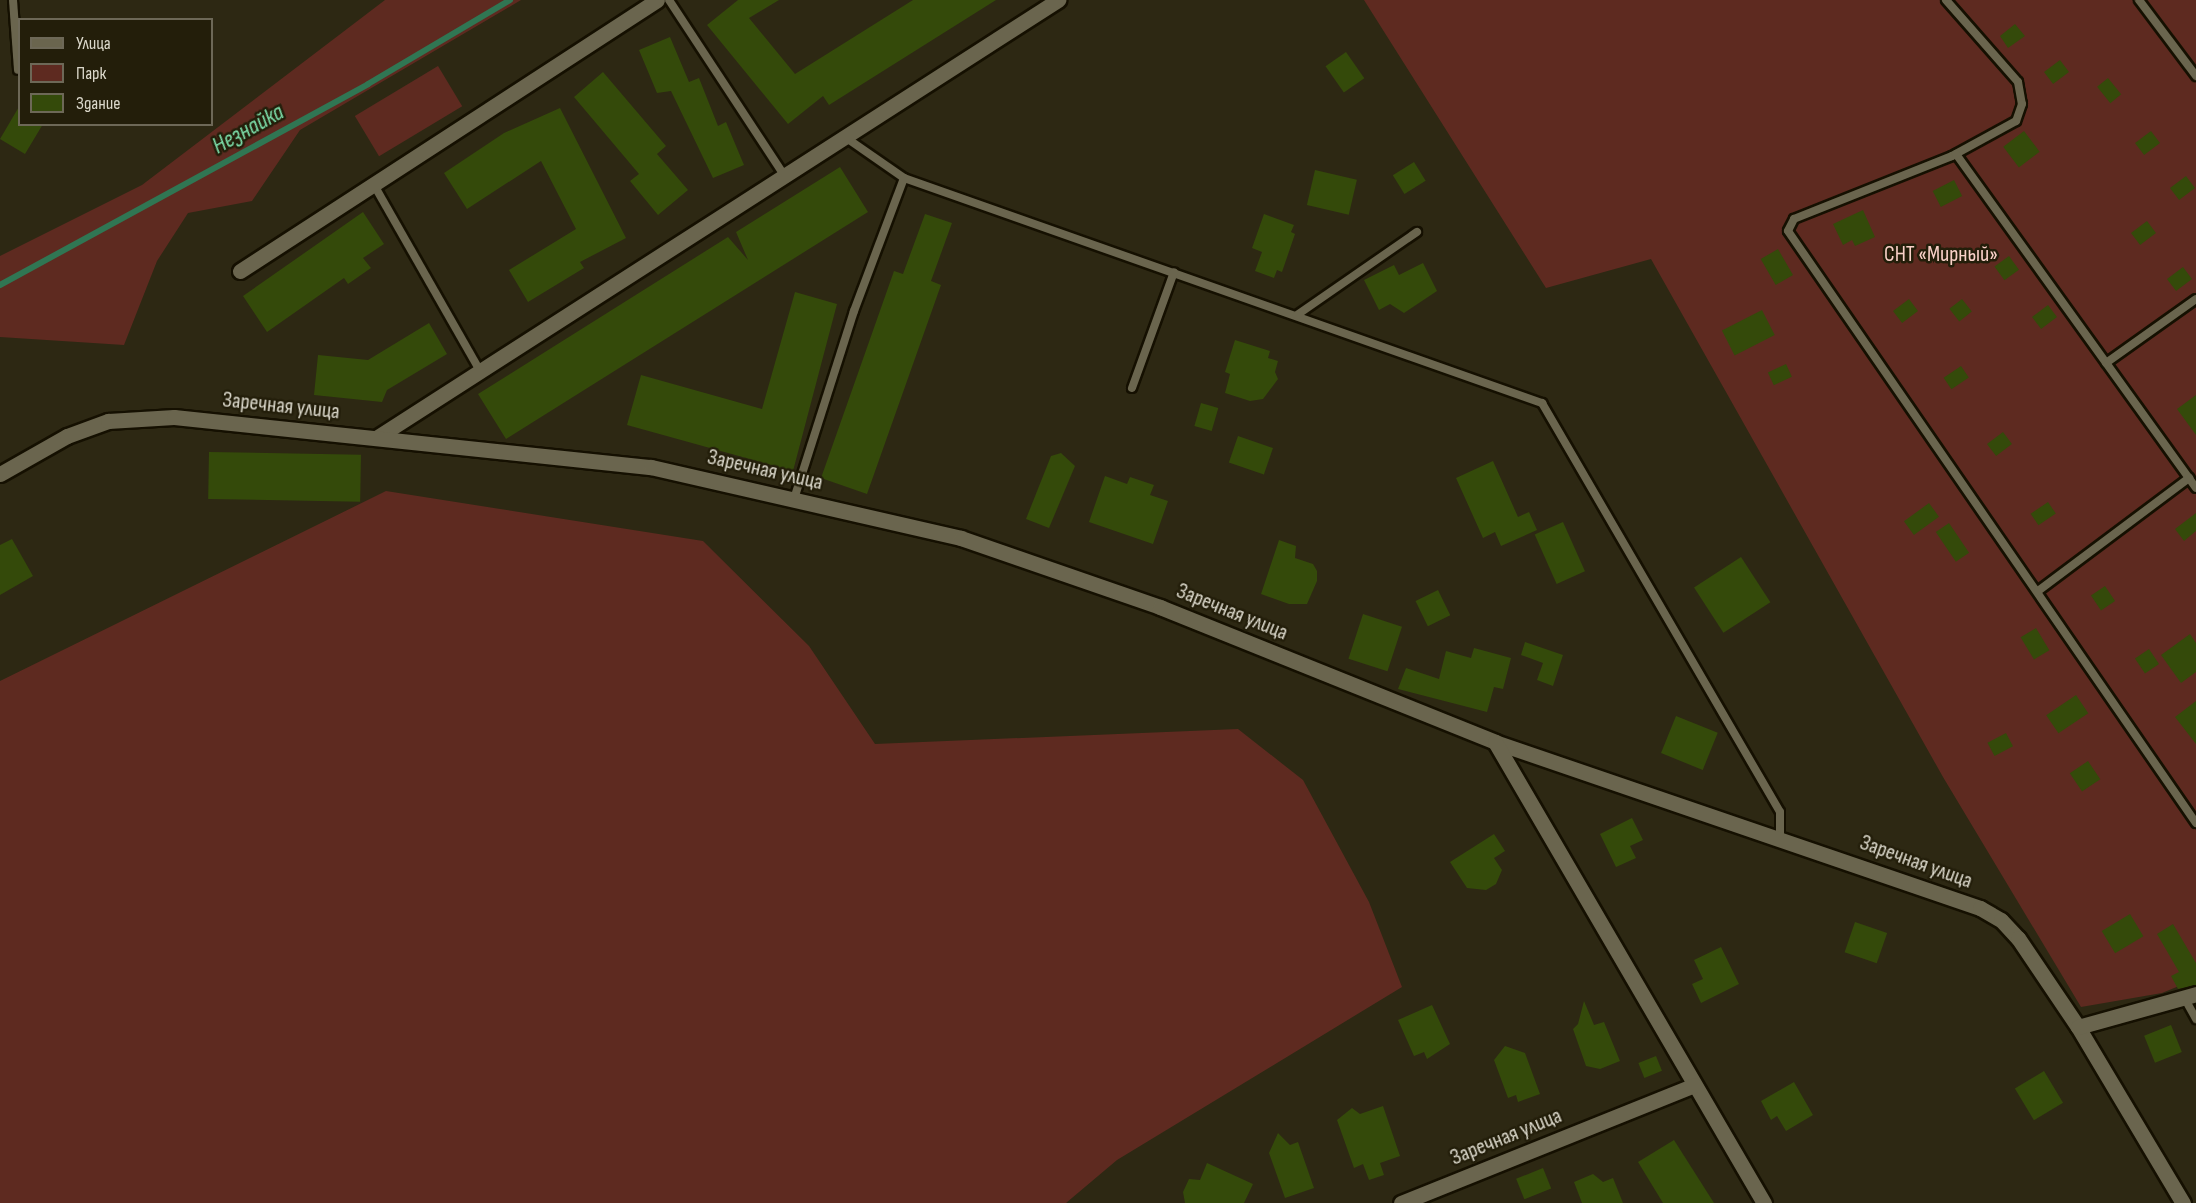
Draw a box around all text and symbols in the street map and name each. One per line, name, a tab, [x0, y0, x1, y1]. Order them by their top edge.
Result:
legend	[18, 18, 213, 126]
text: Улица	[76, 33, 111, 54]
text: Парк	[76, 63, 106, 84]
text: Здание	[76, 93, 121, 114]
water label: Незнайка	[207, 98, 289, 160]
park label: СНТ «Мирный»	[1884, 242, 1998, 268]
street label: Заречная улица	[221, 387, 341, 425]
street label: Заречная улица	[705, 444, 825, 496]
street label: Заречная улица	[1173, 578, 1291, 646]
street label: Заречная улица	[1856, 829, 1976, 895]
street label: Заречная улица	[1447, 1103, 1565, 1171]

